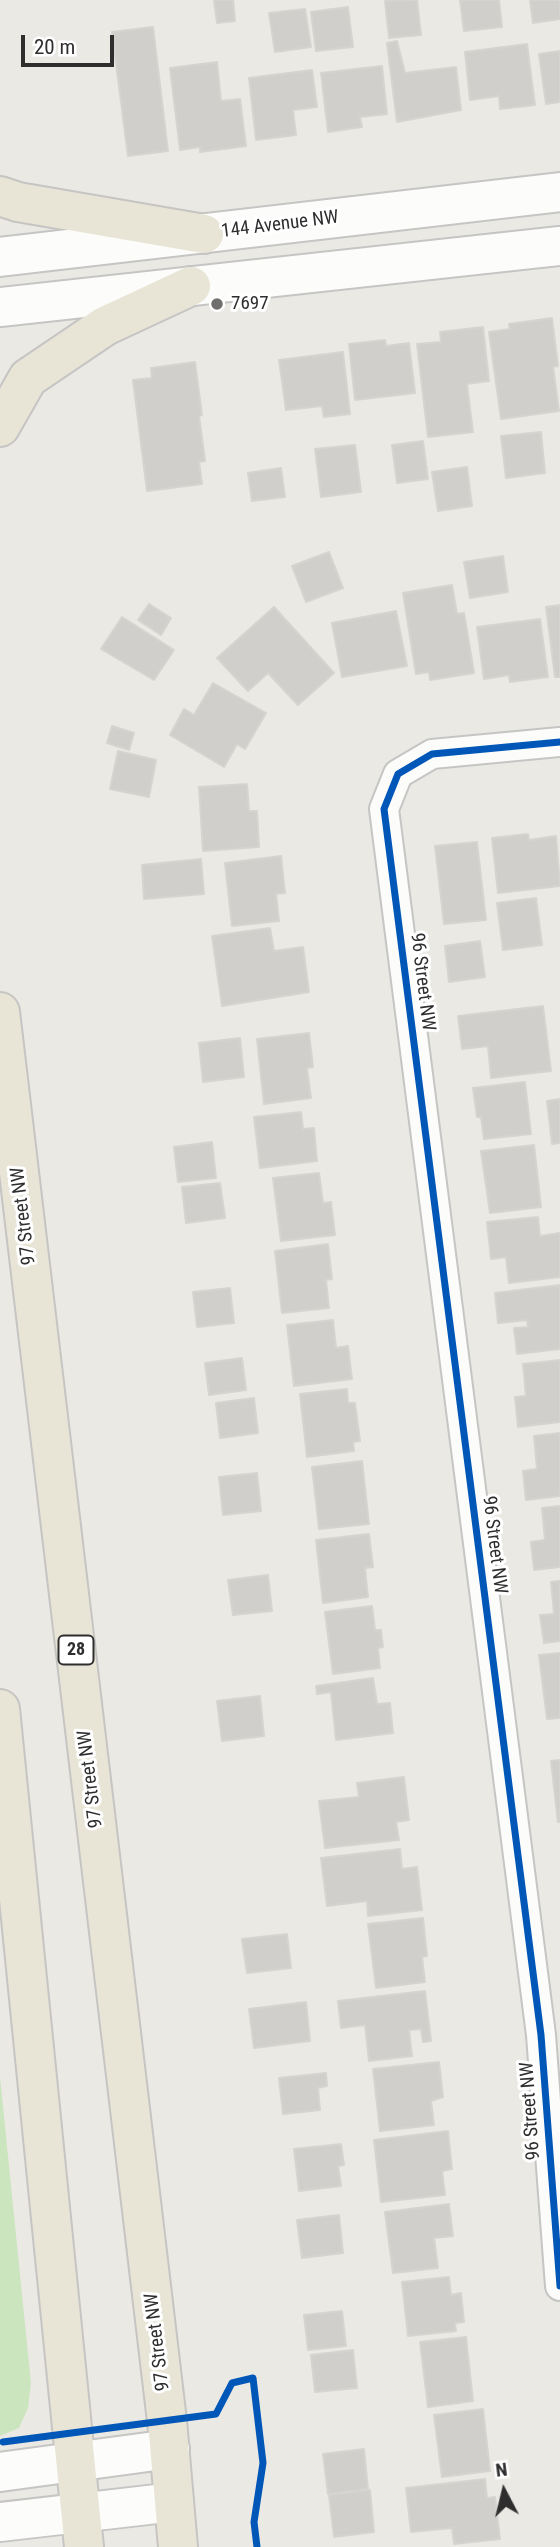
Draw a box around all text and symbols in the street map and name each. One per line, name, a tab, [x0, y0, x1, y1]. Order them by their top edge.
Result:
scale bar	[24, 21, 117, 65]
text: 20 m	[34, 35, 75, 59]
street label: 144 Avenue NW	[220, 207, 340, 243]
place label: 7697	[231, 293, 269, 315]
marker: 7697	[209, 296, 225, 312]
street label: 96 Street NW	[405, 932, 439, 1032]
street label: 97 Street NW	[7, 1166, 41, 1266]
street label: 96 Street NW	[477, 1495, 511, 1595]
road number: 28	[58, 1636, 94, 1665]
street label: 97 Street NW	[74, 1729, 108, 1829]
street label: 96 Street NW	[516, 2061, 546, 2161]
street label: 97 Street NW	[141, 2292, 175, 2392]
north arrow	[469, 2456, 539, 2526]
text: N	[494, 2458, 509, 2482]

